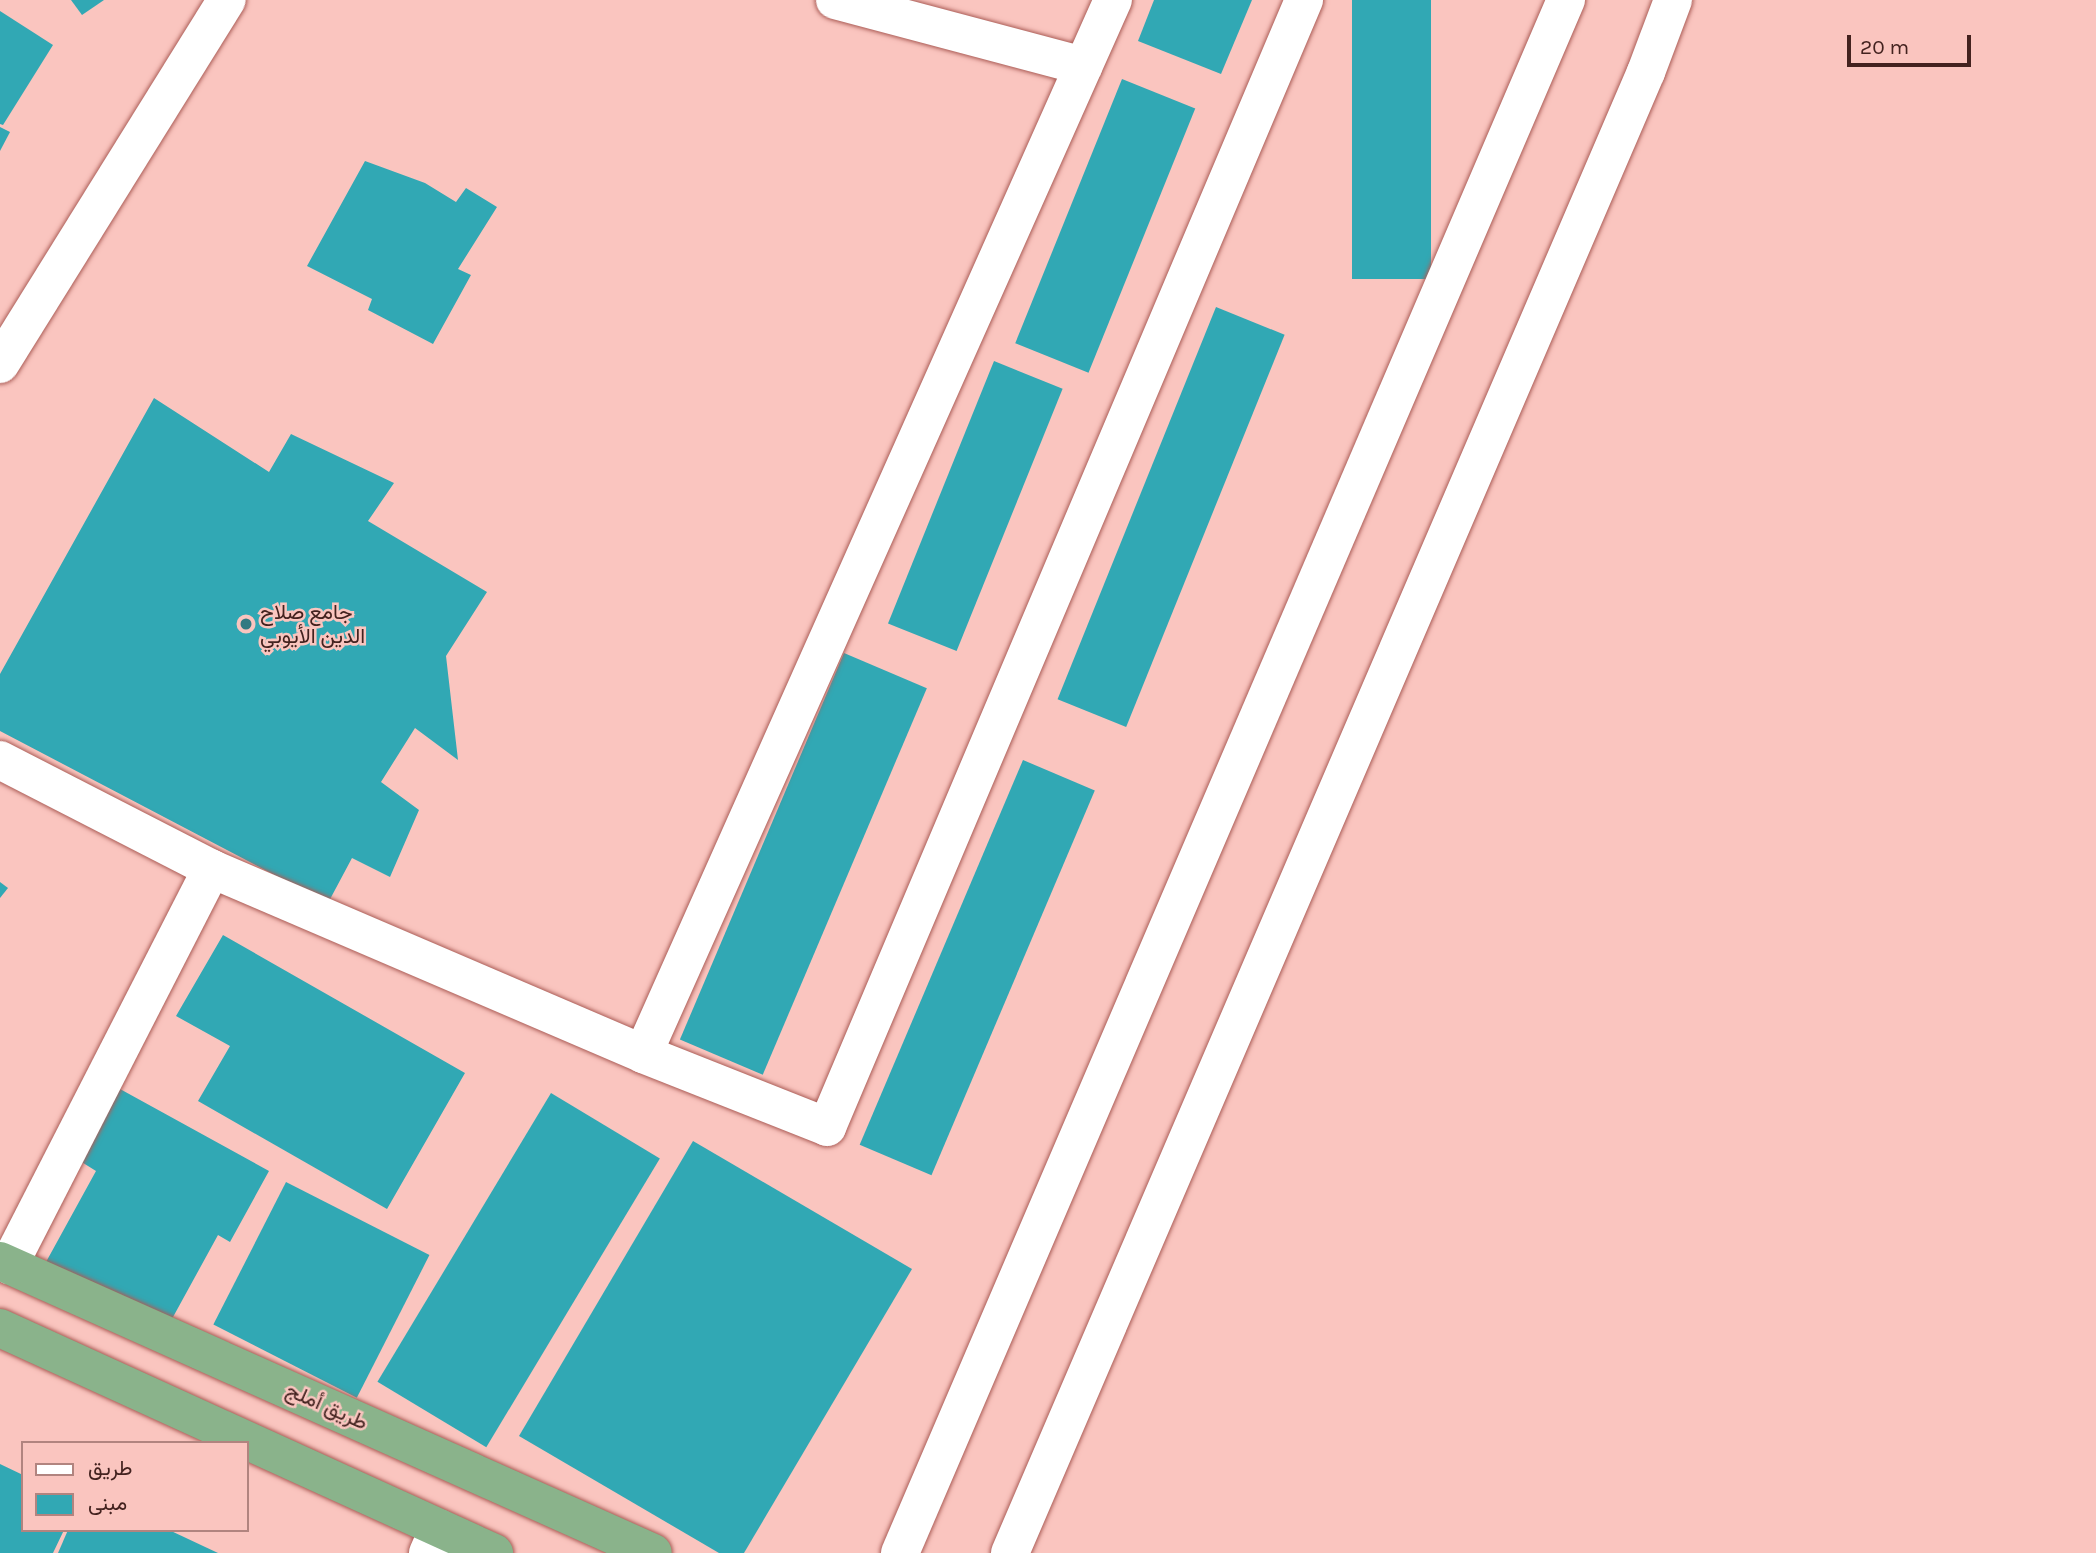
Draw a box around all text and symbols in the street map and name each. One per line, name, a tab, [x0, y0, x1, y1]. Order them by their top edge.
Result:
scale bar	[1851, 21, 1975, 65]
text: 20 m	[1860, 35, 1909, 59]
place label: جامع صلاح الدين الأيوبي	[260, 599, 365, 649]
marker: جامع صلاح الدين الأيوبي	[238, 616, 254, 632]
street label: طريق أملج	[282, 1377, 372, 1435]
legend	[21, 1441, 248, 1532]
text: طريق	[88, 1456, 133, 1480]
text: مبنى	[88, 1491, 127, 1515]

